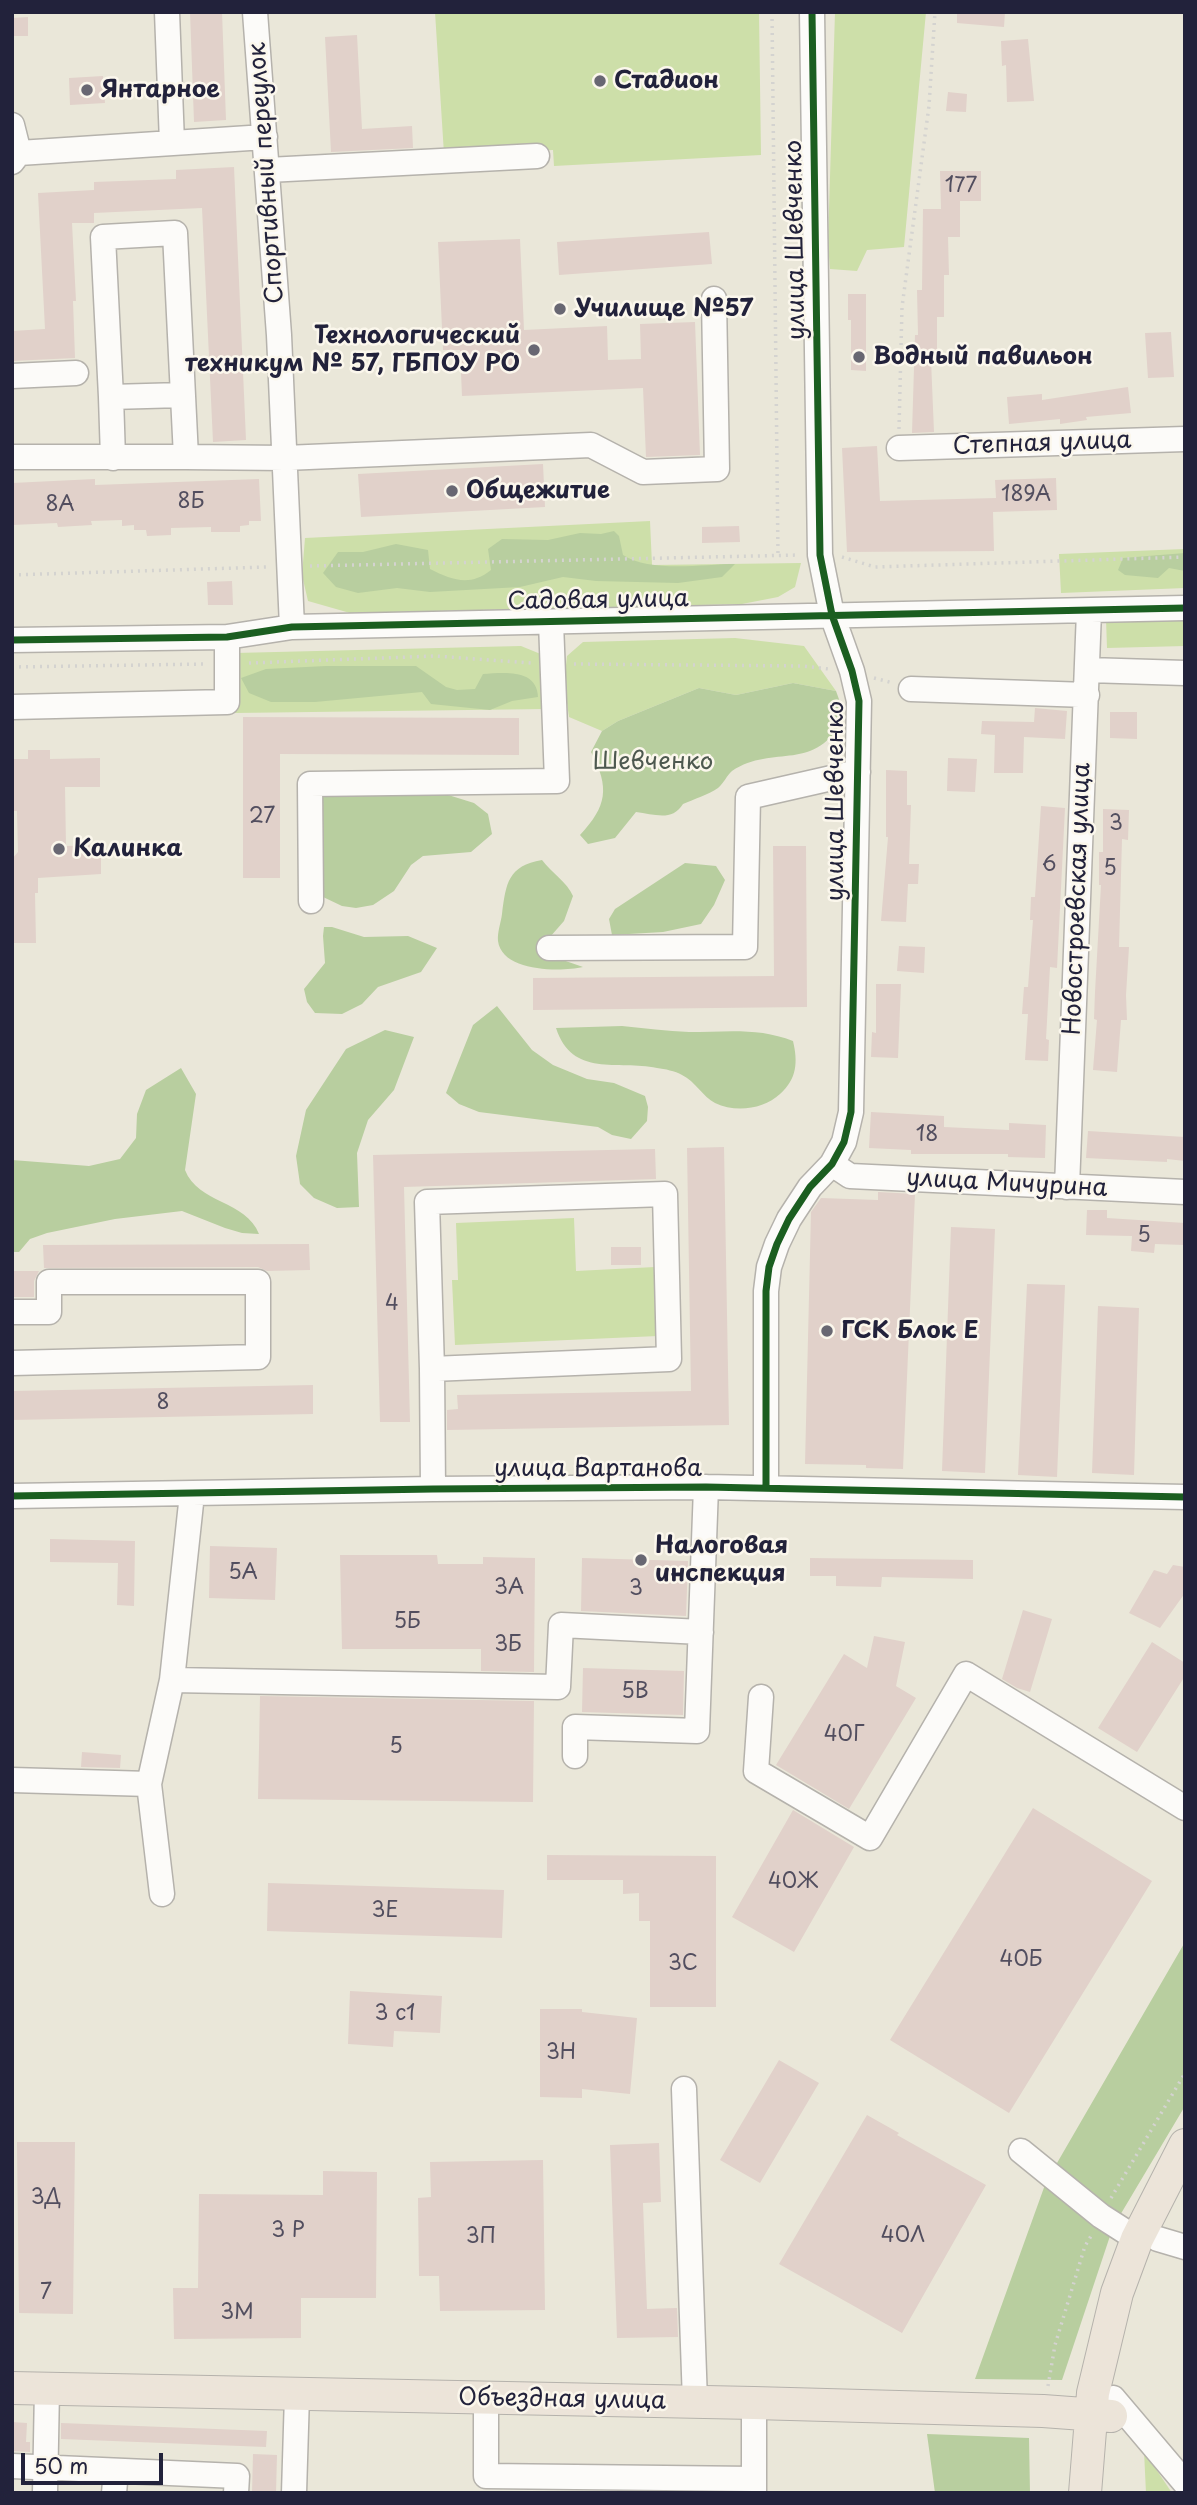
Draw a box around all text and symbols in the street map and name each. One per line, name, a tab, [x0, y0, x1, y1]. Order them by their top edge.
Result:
street label: Спортивный переулок	[244, 41, 290, 305]
place label: Стадион	[614, 67, 719, 95]
marker: Стадион	[592, 73, 608, 89]
place label: Янтарное	[101, 76, 220, 104]
marker: Янтарное	[79, 82, 95, 98]
street label: улица Шевченко	[780, 140, 812, 340]
house number: 177	[945, 173, 977, 199]
place label: Училище №57	[574, 295, 753, 323]
marker: Училище №57	[552, 301, 568, 317]
place label: Технологический техникум № 57, ГБПОУ РО	[185, 322, 520, 378]
marker: Технологический техникум № 57, ГБПОУ РО	[526, 342, 542, 358]
place label: Водный павильон	[873, 343, 1093, 371]
marker: Водный павильон	[851, 349, 867, 365]
street label: Степная улица	[952, 426, 1132, 462]
place label: Общежитие	[466, 477, 610, 505]
house number: 189А	[1001, 482, 1051, 508]
marker: Общежитие	[444, 483, 460, 499]
house number: 8Б	[178, 489, 204, 515]
house number: 8А	[45, 492, 75, 518]
street label: Садовая улица	[507, 585, 689, 617]
street label: улица Шевченко	[822, 701, 850, 901]
park label: Шевченко	[593, 748, 713, 776]
street label: Новостроевская улица	[1059, 762, 1097, 1036]
house number: 27	[249, 804, 275, 830]
house number: 3	[1109, 811, 1123, 837]
place label: Калинка	[73, 835, 182, 863]
marker: Калинка	[51, 841, 67, 857]
house number: 6	[1042, 852, 1056, 878]
house number: 5	[1103, 856, 1117, 882]
house number: 18	[916, 1122, 938, 1148]
street label: улица Мичурина	[906, 1164, 1108, 1204]
house number: 5	[1137, 1223, 1151, 1249]
house number: 4	[385, 1291, 399, 1317]
place label: ГСК Блок Е	[841, 1317, 978, 1345]
marker: ГСК Блок Е	[819, 1323, 835, 1339]
house number: 8	[156, 1390, 170, 1416]
street label: улица Вартанова	[494, 1455, 702, 1483]
place label: Налоговая инспекция	[655, 1532, 788, 1588]
marker: Налоговая инспекция	[633, 1552, 649, 1568]
house number: 5А	[228, 1560, 258, 1586]
house number: 3А	[494, 1575, 524, 1601]
house number: 3	[629, 1576, 643, 1602]
house number: 5Б	[393, 1609, 421, 1635]
house number: 3Б	[494, 1632, 522, 1658]
house number: 5В	[621, 1679, 649, 1705]
house number: 40Г	[824, 1722, 864, 1748]
house number: 5	[389, 1734, 403, 1760]
house number: 40Ж	[768, 1869, 818, 1895]
house number: 3Е	[371, 1898, 399, 1924]
house number: 40Б	[1000, 1947, 1042, 1973]
house number: 3С	[668, 1951, 698, 1977]
house number: 3 с1	[374, 2001, 416, 2027]
house number: 3Н	[546, 2040, 576, 2066]
house number: 3Д	[31, 2185, 61, 2211]
house number: 3 Р	[271, 2218, 305, 2244]
house number: 40Л	[881, 2223, 925, 2249]
house number: 3П	[466, 2224, 496, 2250]
house number: 7	[40, 2280, 52, 2306]
house number: 3М	[220, 2300, 254, 2326]
street label: Объездная улица	[458, 2384, 666, 2416]
scale bar	[24, 2438, 166, 2482]
text: 50 m	[34, 2449, 88, 2481]

